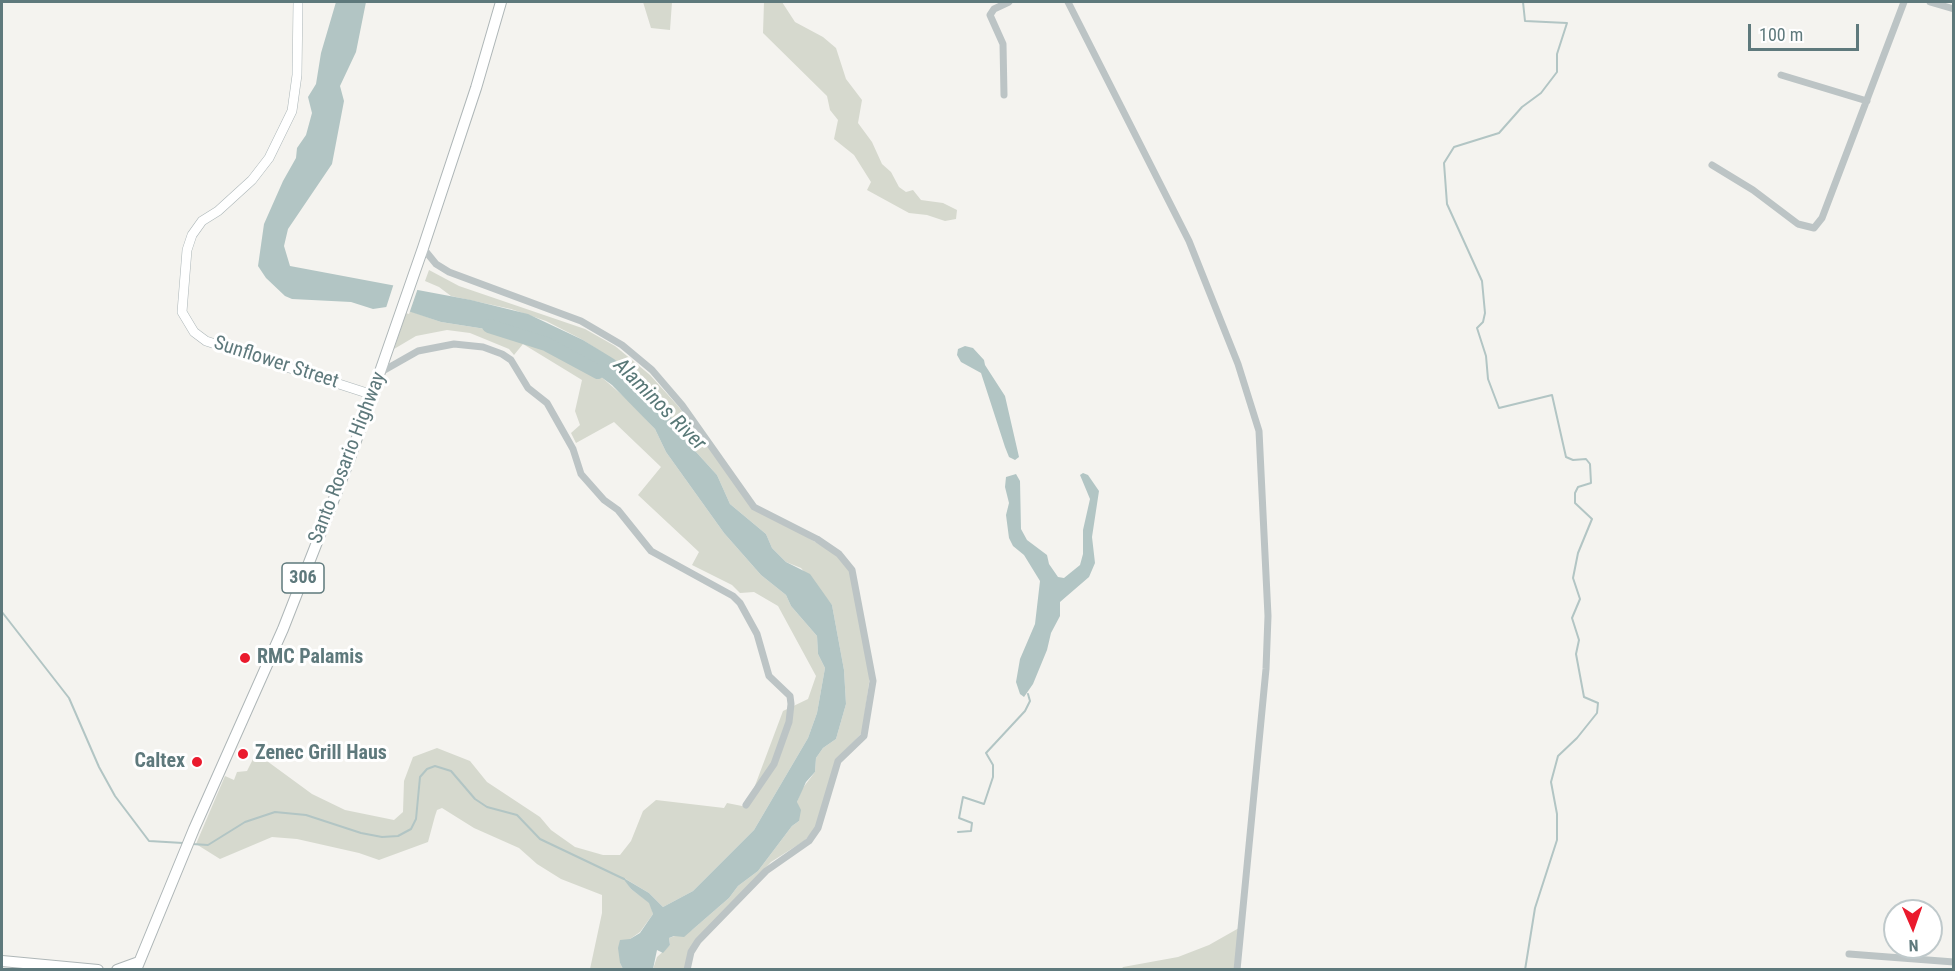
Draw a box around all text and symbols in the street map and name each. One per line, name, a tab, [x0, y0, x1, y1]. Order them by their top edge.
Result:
scale bar	[1751, 12, 1862, 50]
text: 100 m	[1759, 24, 1803, 45]
street label: Sunflower Street	[211, 332, 341, 394]
water label: Alaminos River	[608, 354, 710, 456]
street label: Santo Rosario Highway	[304, 369, 392, 547]
road number: 306	[282, 563, 324, 593]
place label: RMC Palamis	[257, 646, 363, 670]
marker: RMC Palamis	[238, 651, 252, 665]
place label: Zenec Grill Haus	[255, 742, 387, 766]
marker: Zenec Grill Haus	[236, 747, 250, 761]
place label: Caltex	[134, 750, 185, 774]
marker: Caltex	[190, 755, 204, 769]
north arrow	[1883, 899, 1943, 959]
text: N	[1908, 936, 1919, 955]

